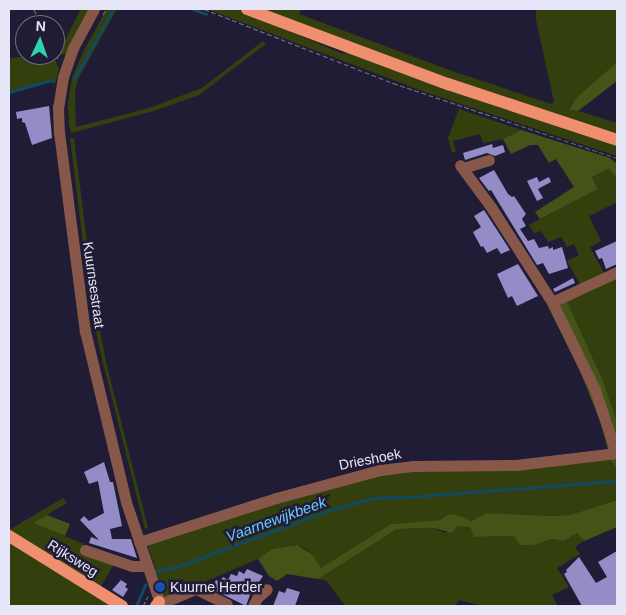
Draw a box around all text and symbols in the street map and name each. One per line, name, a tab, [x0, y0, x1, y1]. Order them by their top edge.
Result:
north arrow	[15, 15, 65, 65]
text: N	[35, 18, 46, 34]
street label: Kuurnsestraat	[80, 241, 108, 329]
street label: Drieshoek	[337, 445, 403, 473]
water label: Vaarnewijkbeek	[223, 493, 329, 545]
street label: Rijksweg	[45, 536, 101, 580]
place label: Kuurne Herder	[170, 579, 262, 595]
marker: Kuurne Herder	[154, 581, 166, 593]

